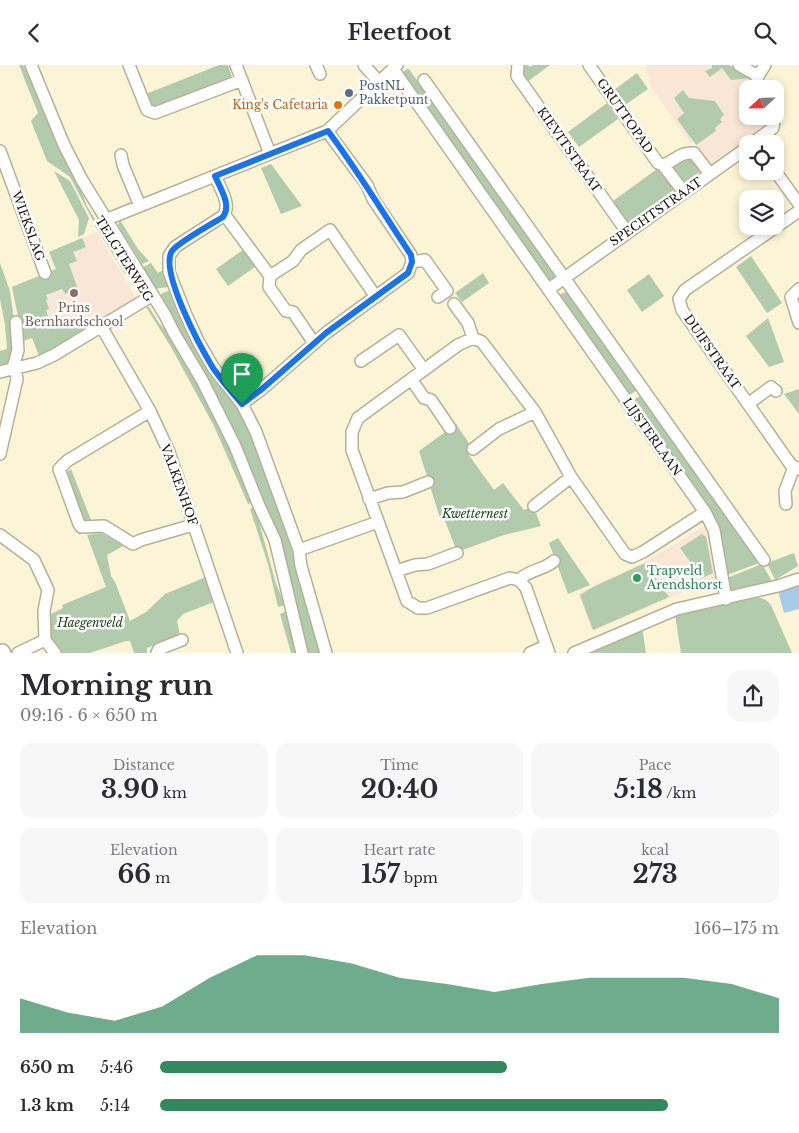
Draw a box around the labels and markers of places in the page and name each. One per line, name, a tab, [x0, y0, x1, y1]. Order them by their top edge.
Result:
place label: PostNL Pakketpunt	[359, 78, 429, 107]
marker: PostNL Pakketpunt	[343, 87, 355, 99]
place label: King's Cafetaria	[232, 97, 328, 112]
marker: King's Cafetaria	[332, 99, 344, 111]
marker: Prins Bernhardschool	[68, 287, 80, 299]
place label: Prins Bernhardschool	[25, 300, 123, 329]
pin	[221, 353, 263, 404]
place label: Trapveld Arendshorst	[646, 563, 723, 592]
marker: Trapveld Arendshorst	[631, 572, 643, 584]

